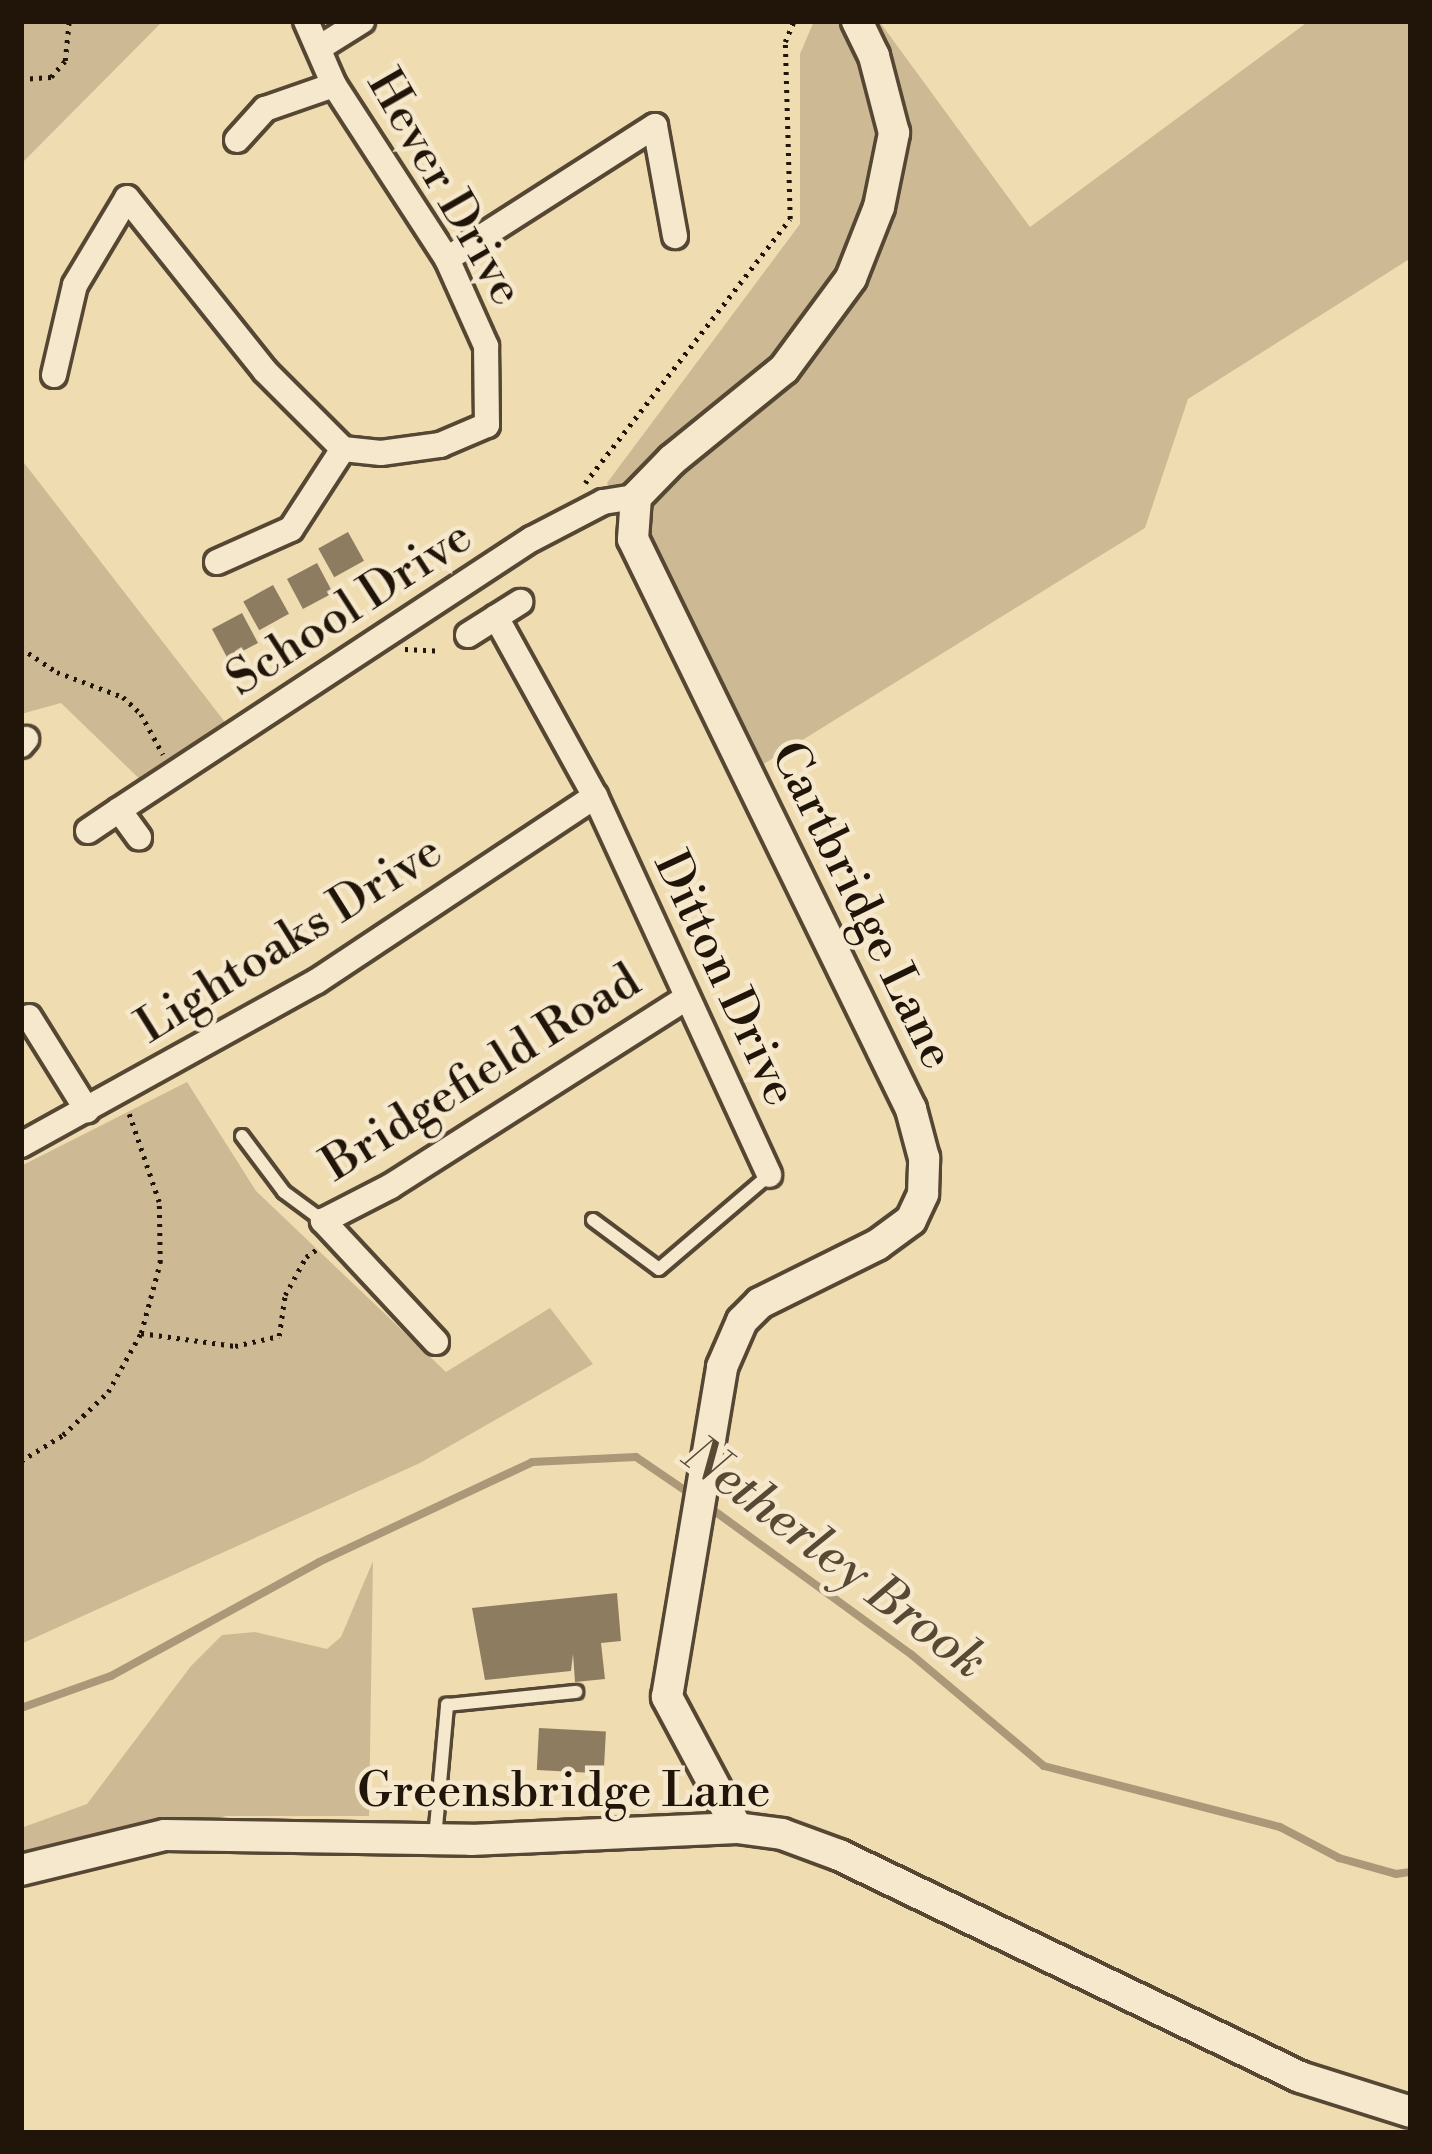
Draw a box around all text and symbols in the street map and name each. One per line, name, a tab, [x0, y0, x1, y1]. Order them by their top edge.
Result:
street label: Hever Drive	[353, 60, 535, 316]
street label: School Drive	[217, 509, 483, 709]
street label: Cartbridge Lane	[757, 733, 965, 1079]
street label: Lightoaks Drive	[127, 823, 453, 1057]
street label: Ditton Drive	[640, 843, 808, 1115]
street label: Bridgefield Road	[313, 953, 651, 1195]
water label: Netherley Brook	[670, 1425, 998, 1693]
street label: Greensbridge Lane	[357, 1764, 771, 1822]

